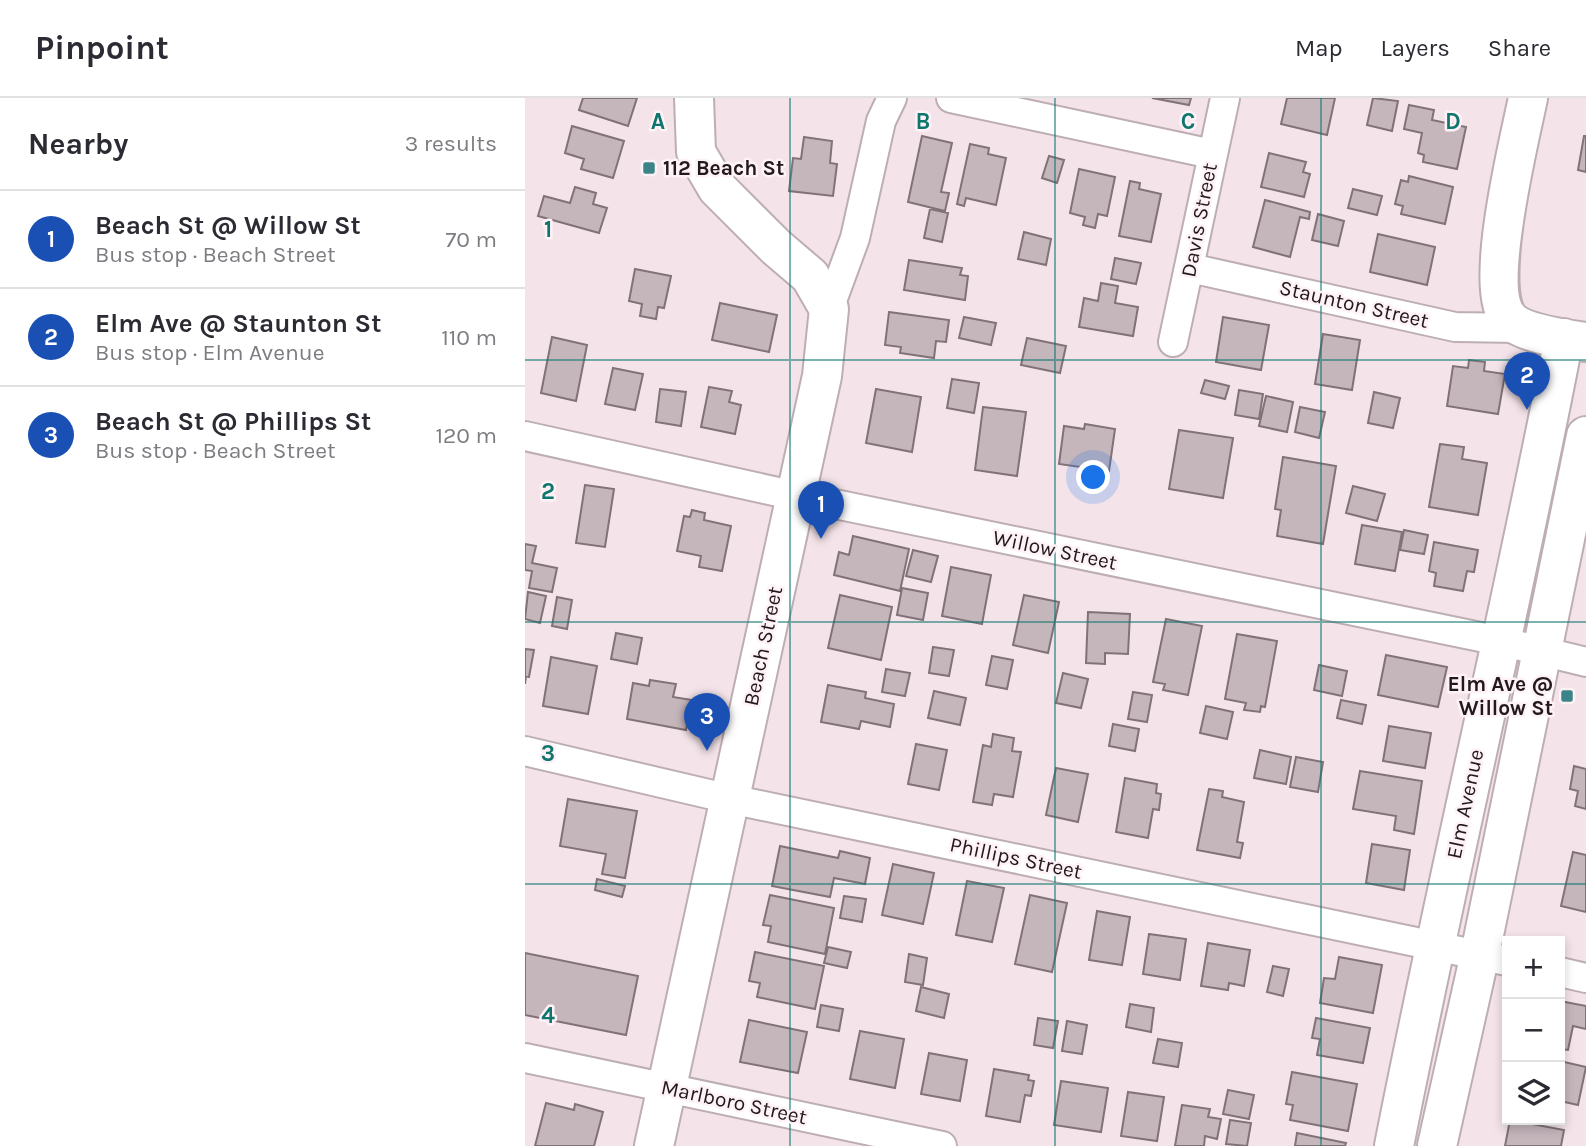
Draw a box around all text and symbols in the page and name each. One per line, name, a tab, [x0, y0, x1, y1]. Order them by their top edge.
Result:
text: Pinpoint	[35, 29, 169, 67]
text: Map	[1295, 34, 1343, 62]
text: Layers	[1381, 34, 1450, 62]
text: Share	[1488, 34, 1551, 62]
text: A	[651, 108, 665, 135]
text: B	[916, 108, 930, 135]
text: C	[1181, 108, 1195, 135]
text: D	[1445, 108, 1461, 135]
text: Nearby	[28, 126, 128, 162]
text: 3 results	[405, 130, 497, 157]
place label: 112 Beach St	[663, 156, 784, 180]
marker: 112 Beach St	[641, 160, 657, 176]
street label: Davis Street	[1176, 161, 1222, 279]
text: Beach St @ Willow St	[95, 210, 361, 241]
text: 1	[544, 216, 552, 243]
text: 1	[47, 226, 55, 253]
text: 70 m	[446, 226, 497, 253]
text: Bus stop · Beach Street	[95, 241, 336, 268]
street label: Staunton Street	[1277, 275, 1431, 333]
text: Elm Ave @ Staunton St	[95, 308, 381, 339]
text: 2	[44, 324, 58, 351]
text: 110 m	[441, 324, 497, 351]
text: Bus stop · Elm Avenue	[95, 339, 325, 366]
pin: 2	[1504, 352, 1550, 410]
text: Beach St @ Phillips St	[95, 406, 371, 437]
text: 3	[44, 422, 58, 449]
text: 120 m	[435, 422, 497, 449]
text: Bus stop · Beach Street	[95, 437, 336, 464]
your location	[1076, 460, 1110, 494]
text: 2	[541, 478, 555, 505]
pin: 1	[798, 481, 844, 539]
street label: Willow Street	[991, 525, 1119, 575]
street label: Beach Street	[739, 584, 787, 708]
place label: Elm Ave @ Willow St	[1447, 672, 1553, 720]
marker: Elm Ave @ Willow St	[1559, 688, 1575, 704]
pin: 3	[684, 693, 730, 751]
text: 3	[541, 740, 555, 767]
street label: Elm Avenue	[1442, 747, 1488, 861]
street label: Phillips Street	[948, 832, 1084, 884]
map controls	[1502, 936, 1565, 1125]
button: +	[1502, 936, 1565, 999]
button: −	[1502, 999, 1565, 1062]
text: 4	[541, 1002, 555, 1029]
button: layers	[1502, 1062, 1565, 1125]
street label: Marlboro Street	[659, 1075, 809, 1129]

